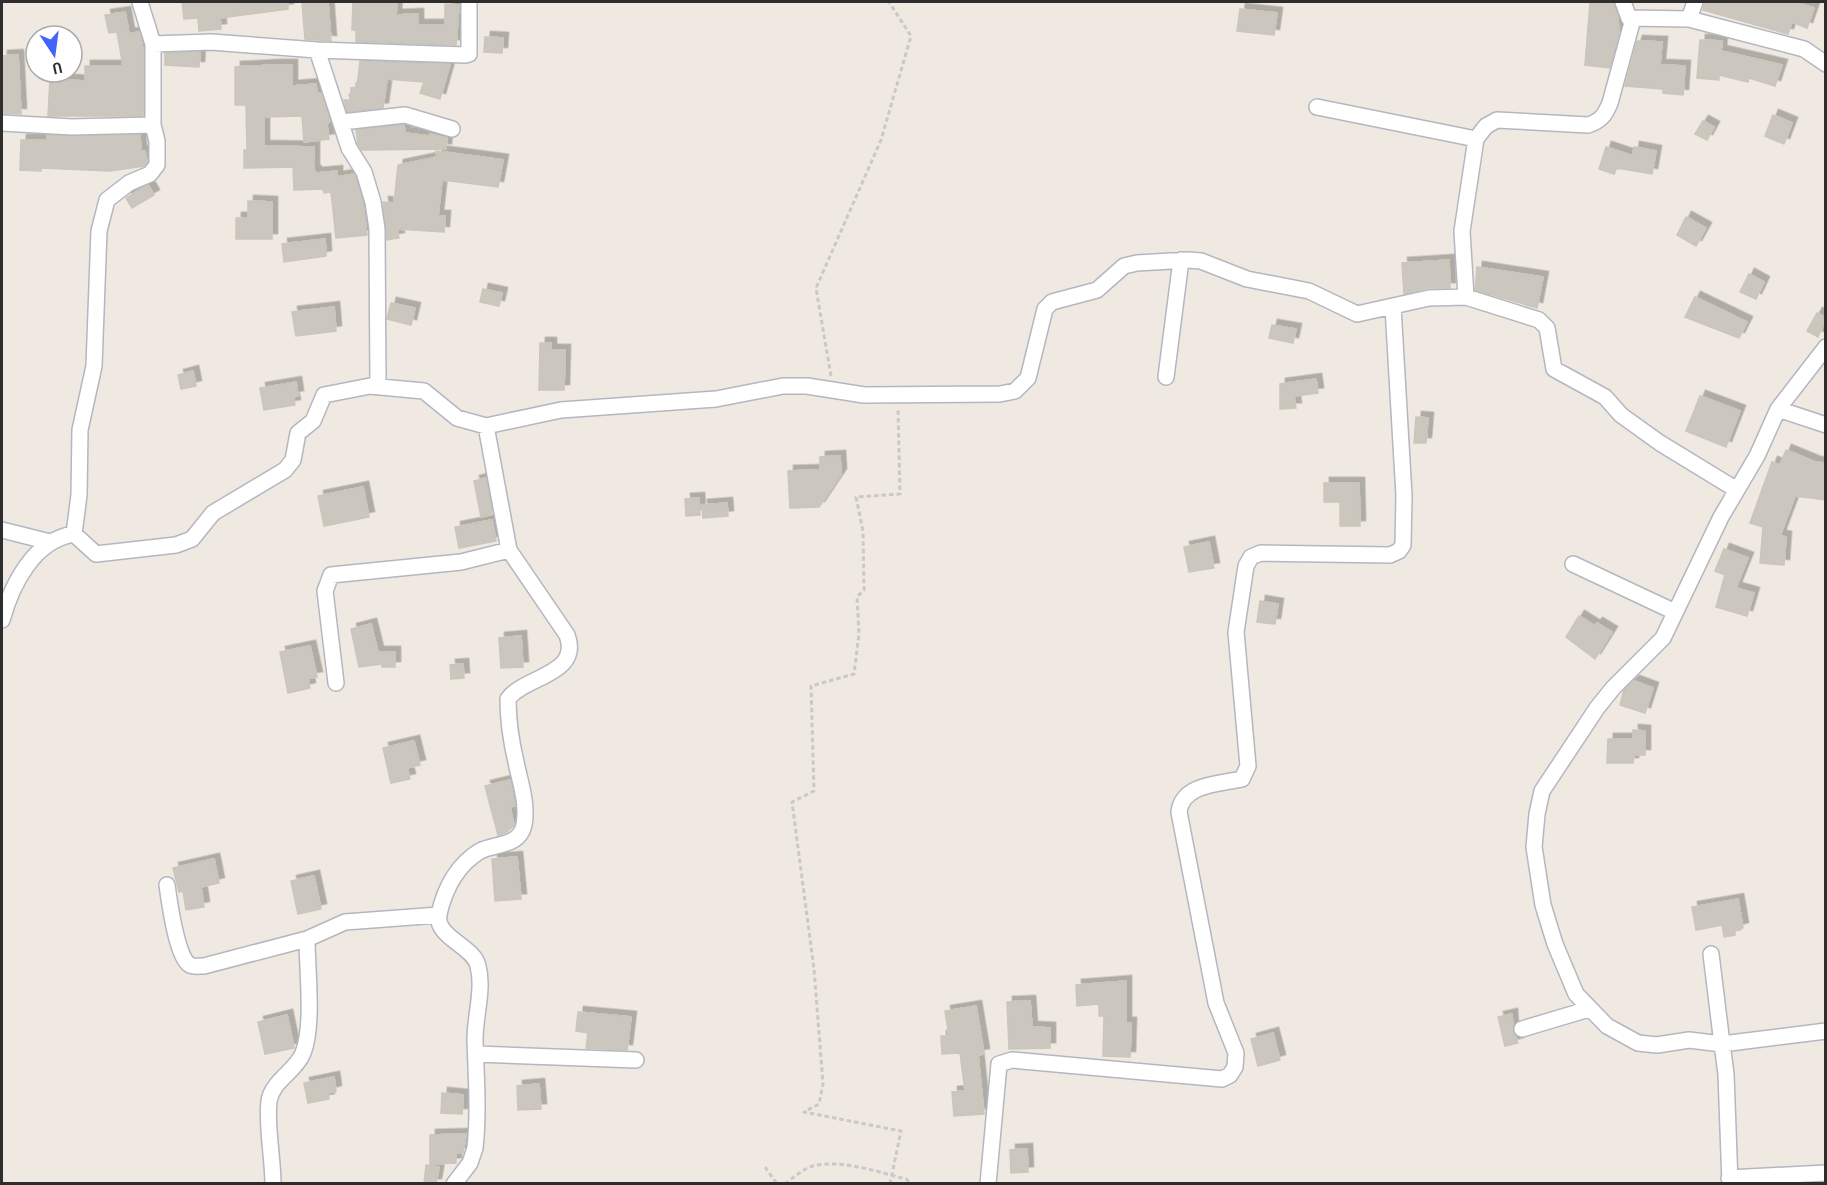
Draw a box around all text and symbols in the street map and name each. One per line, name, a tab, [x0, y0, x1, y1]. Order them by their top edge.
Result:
north arrow	[24, 24, 84, 84]
text: U	[50, 57, 64, 80]

